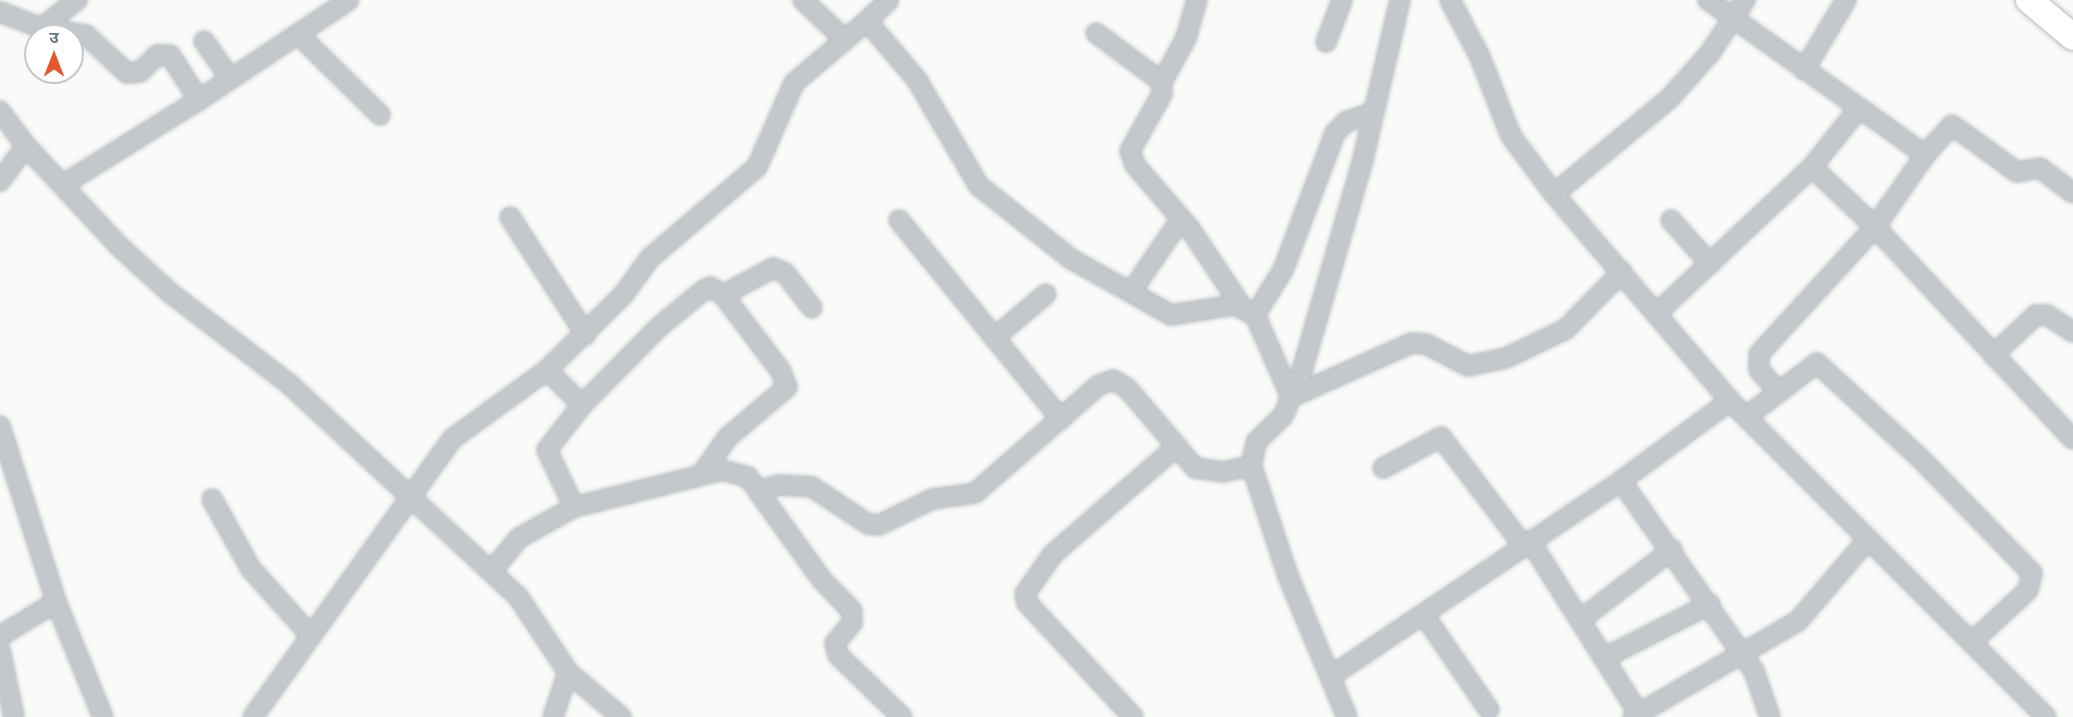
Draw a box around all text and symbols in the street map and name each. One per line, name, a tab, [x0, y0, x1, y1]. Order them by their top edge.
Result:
north arrow	[24, 24, 84, 84]
text: उ	[49, 27, 59, 49]

